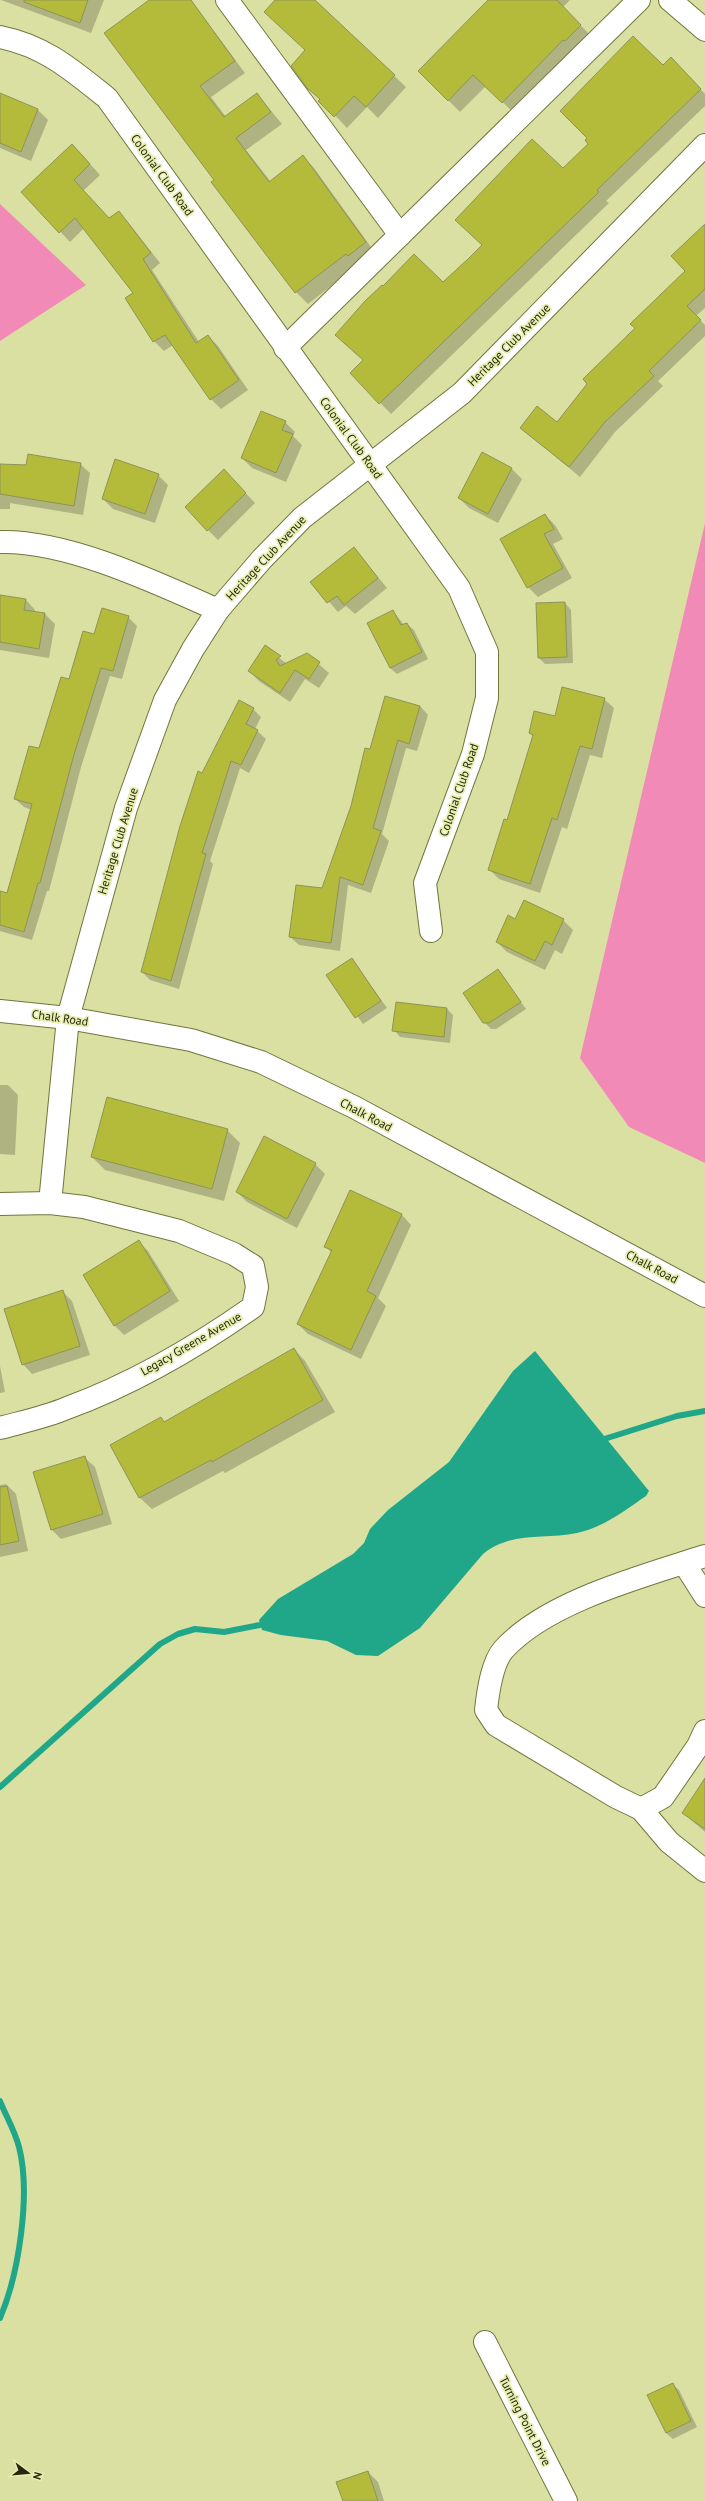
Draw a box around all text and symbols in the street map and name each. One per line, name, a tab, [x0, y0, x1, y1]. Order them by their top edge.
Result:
street label: Colonial Club Road	[128, 131, 197, 218]
street label: Heritage Club Avenue	[464, 300, 553, 389]
street label: Colonial Club Road	[317, 394, 386, 481]
street label: Heritage Club Avenue	[222, 512, 309, 603]
street label: Colonial Club Road	[436, 741, 481, 838]
street label: Heritage Club Avenue	[94, 786, 141, 896]
street label: Chalk Road	[31, 1006, 89, 1029]
street label: Chalk Road	[338, 1095, 395, 1135]
street label: Chalk Road	[624, 1247, 681, 1287]
street label: Legacy Greene Avenue	[138, 1309, 244, 1379]
street label: Turning Point Drive	[496, 2373, 555, 2468]
north arrow	[8, 2453, 48, 2493]
text: N	[30, 2470, 45, 2481]

